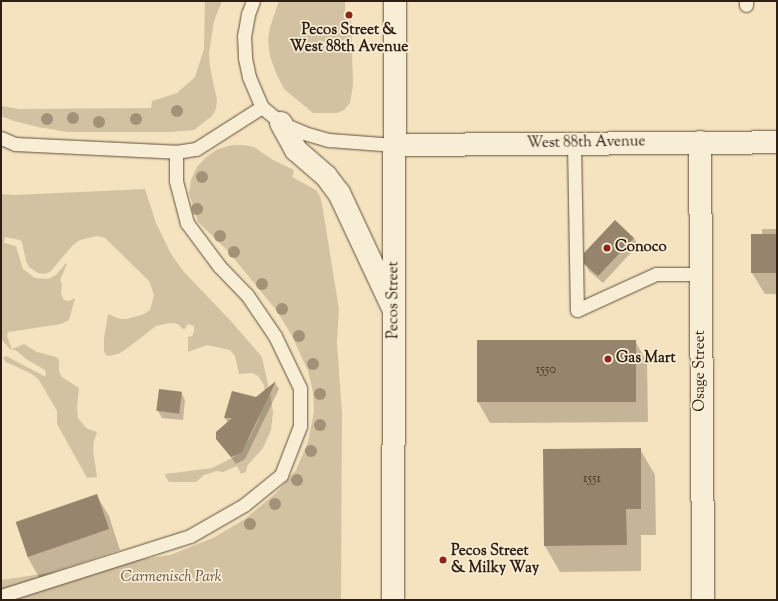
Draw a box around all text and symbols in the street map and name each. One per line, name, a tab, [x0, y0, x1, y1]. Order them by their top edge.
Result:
marker: Pecos Street & West 88th Avenue	[344, 10, 354, 20]
place label: Pecos Street & West 88th Avenue	[290, 21, 408, 56]
street label: West 88th Avenue	[527, 133, 645, 153]
place label: Conoco	[615, 239, 667, 257]
marker: Conoco	[602, 243, 612, 253]
street label: Pecos Street	[385, 261, 403, 339]
street label: Osage Street	[692, 330, 710, 412]
place label: Gas Mart	[616, 350, 676, 368]
marker: Gas Mart	[603, 354, 613, 364]
house number: 1550	[536, 362, 556, 378]
house number: 1551	[583, 471, 601, 487]
place label: Pecos Street & Milky Way	[451, 542, 539, 577]
marker: Pecos Street & Milky Way	[438, 555, 448, 565]
park label: Carmenisch Park	[120, 569, 222, 587]

